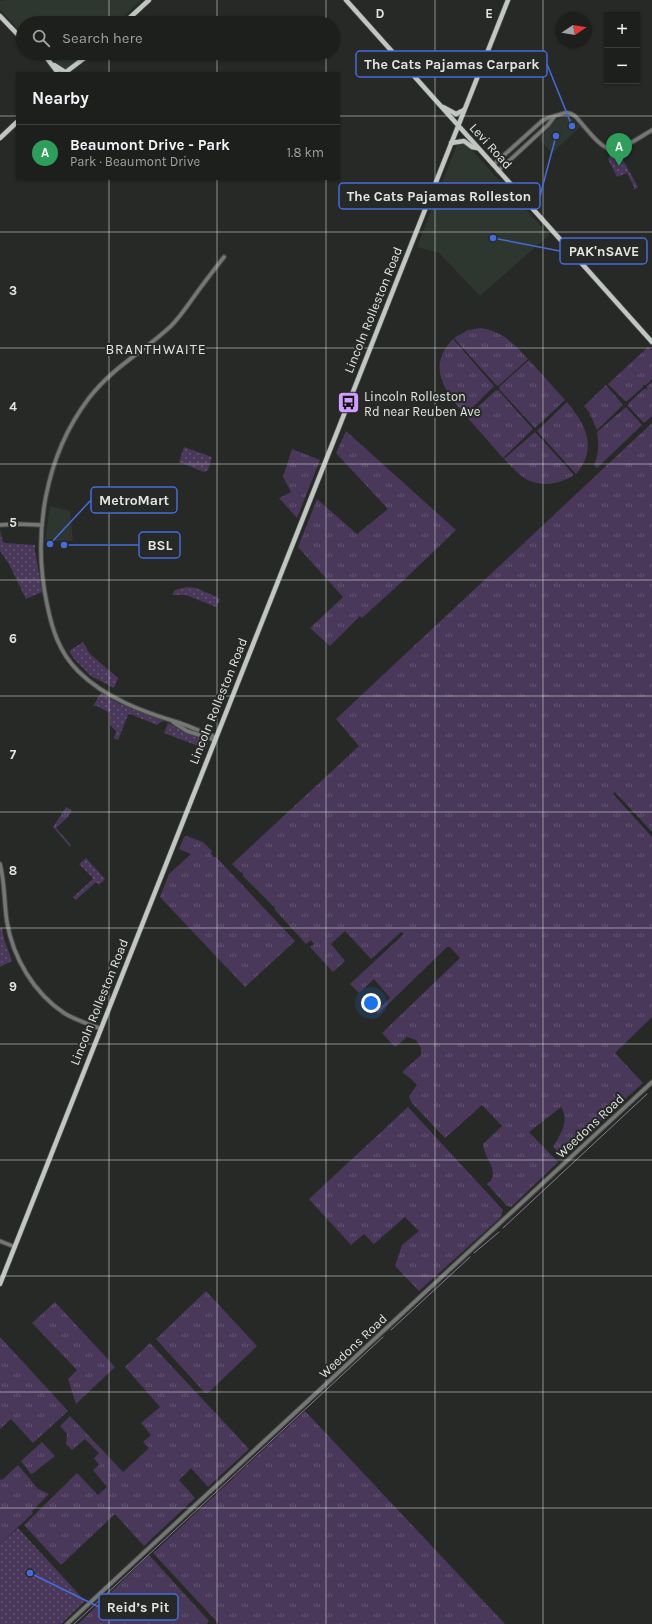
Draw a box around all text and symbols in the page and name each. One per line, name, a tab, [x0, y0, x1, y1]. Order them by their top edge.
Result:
text: D	[376, 6, 385, 21]
text: E	[485, 6, 493, 21]
north arrow	[556, 12, 592, 48]
map controls	[604, 12, 640, 84]
button: +	[604, 12, 640, 48]
search box	[16, 16, 340, 60]
icon: search	[30, 27, 52, 49]
text: Search here	[62, 29, 143, 47]
button: −	[604, 48, 640, 84]
callout: The Cats Pajamas Carpark	[356, 51, 547, 77]
text: The Cats Pajamas Carpark	[364, 56, 540, 73]
text: Nearby	[32, 88, 89, 108]
street label: Levi Road	[467, 120, 515, 172]
pin: A	[606, 133, 632, 166]
text: Beaumont Drive - Park	[70, 136, 230, 154]
text: A	[41, 145, 49, 160]
text: 1.8 km	[287, 145, 324, 160]
text: Park · Beaumont Drive	[70, 154, 200, 169]
callout: The Cats Pajamas Rolleston	[339, 183, 540, 209]
text: The Cats Pajamas Rolleston	[347, 188, 531, 205]
callout: PAK'nSAVE	[560, 238, 647, 264]
text: PAK'nSAVE	[569, 243, 639, 260]
street label: Lincoln Rolleston Road	[341, 245, 405, 375]
text: 3	[9, 283, 17, 298]
district label: BRANTHWAITE	[105, 341, 207, 358]
place label: Lincoln Rolleston Rd near Reuben Ave	[364, 389, 481, 419]
bus stop icon: Lincoln Rolleston Rd near Reuben Ave	[335, 390, 361, 416]
text: 4	[9, 399, 17, 414]
callout: MetroMart	[91, 487, 177, 513]
text: MetroMart	[99, 492, 170, 509]
text: 5	[9, 515, 17, 530]
callout: BSL	[139, 532, 180, 558]
text: BSL	[148, 537, 173, 554]
text: 6	[9, 631, 17, 646]
street label: Lincoln Rolleston Road	[186, 636, 250, 766]
text: 7	[10, 747, 17, 762]
text: 8	[9, 863, 17, 878]
street label: Lincoln Rolleston Road	[67, 937, 131, 1067]
text: 9	[9, 979, 17, 994]
your location	[361, 993, 381, 1013]
street label: Weedons Road	[553, 1091, 627, 1161]
street label: Weedons Road	[316, 1311, 390, 1381]
callout: Reid’s Pit	[99, 1594, 178, 1620]
text: Reid’s Pit	[107, 1599, 170, 1616]

